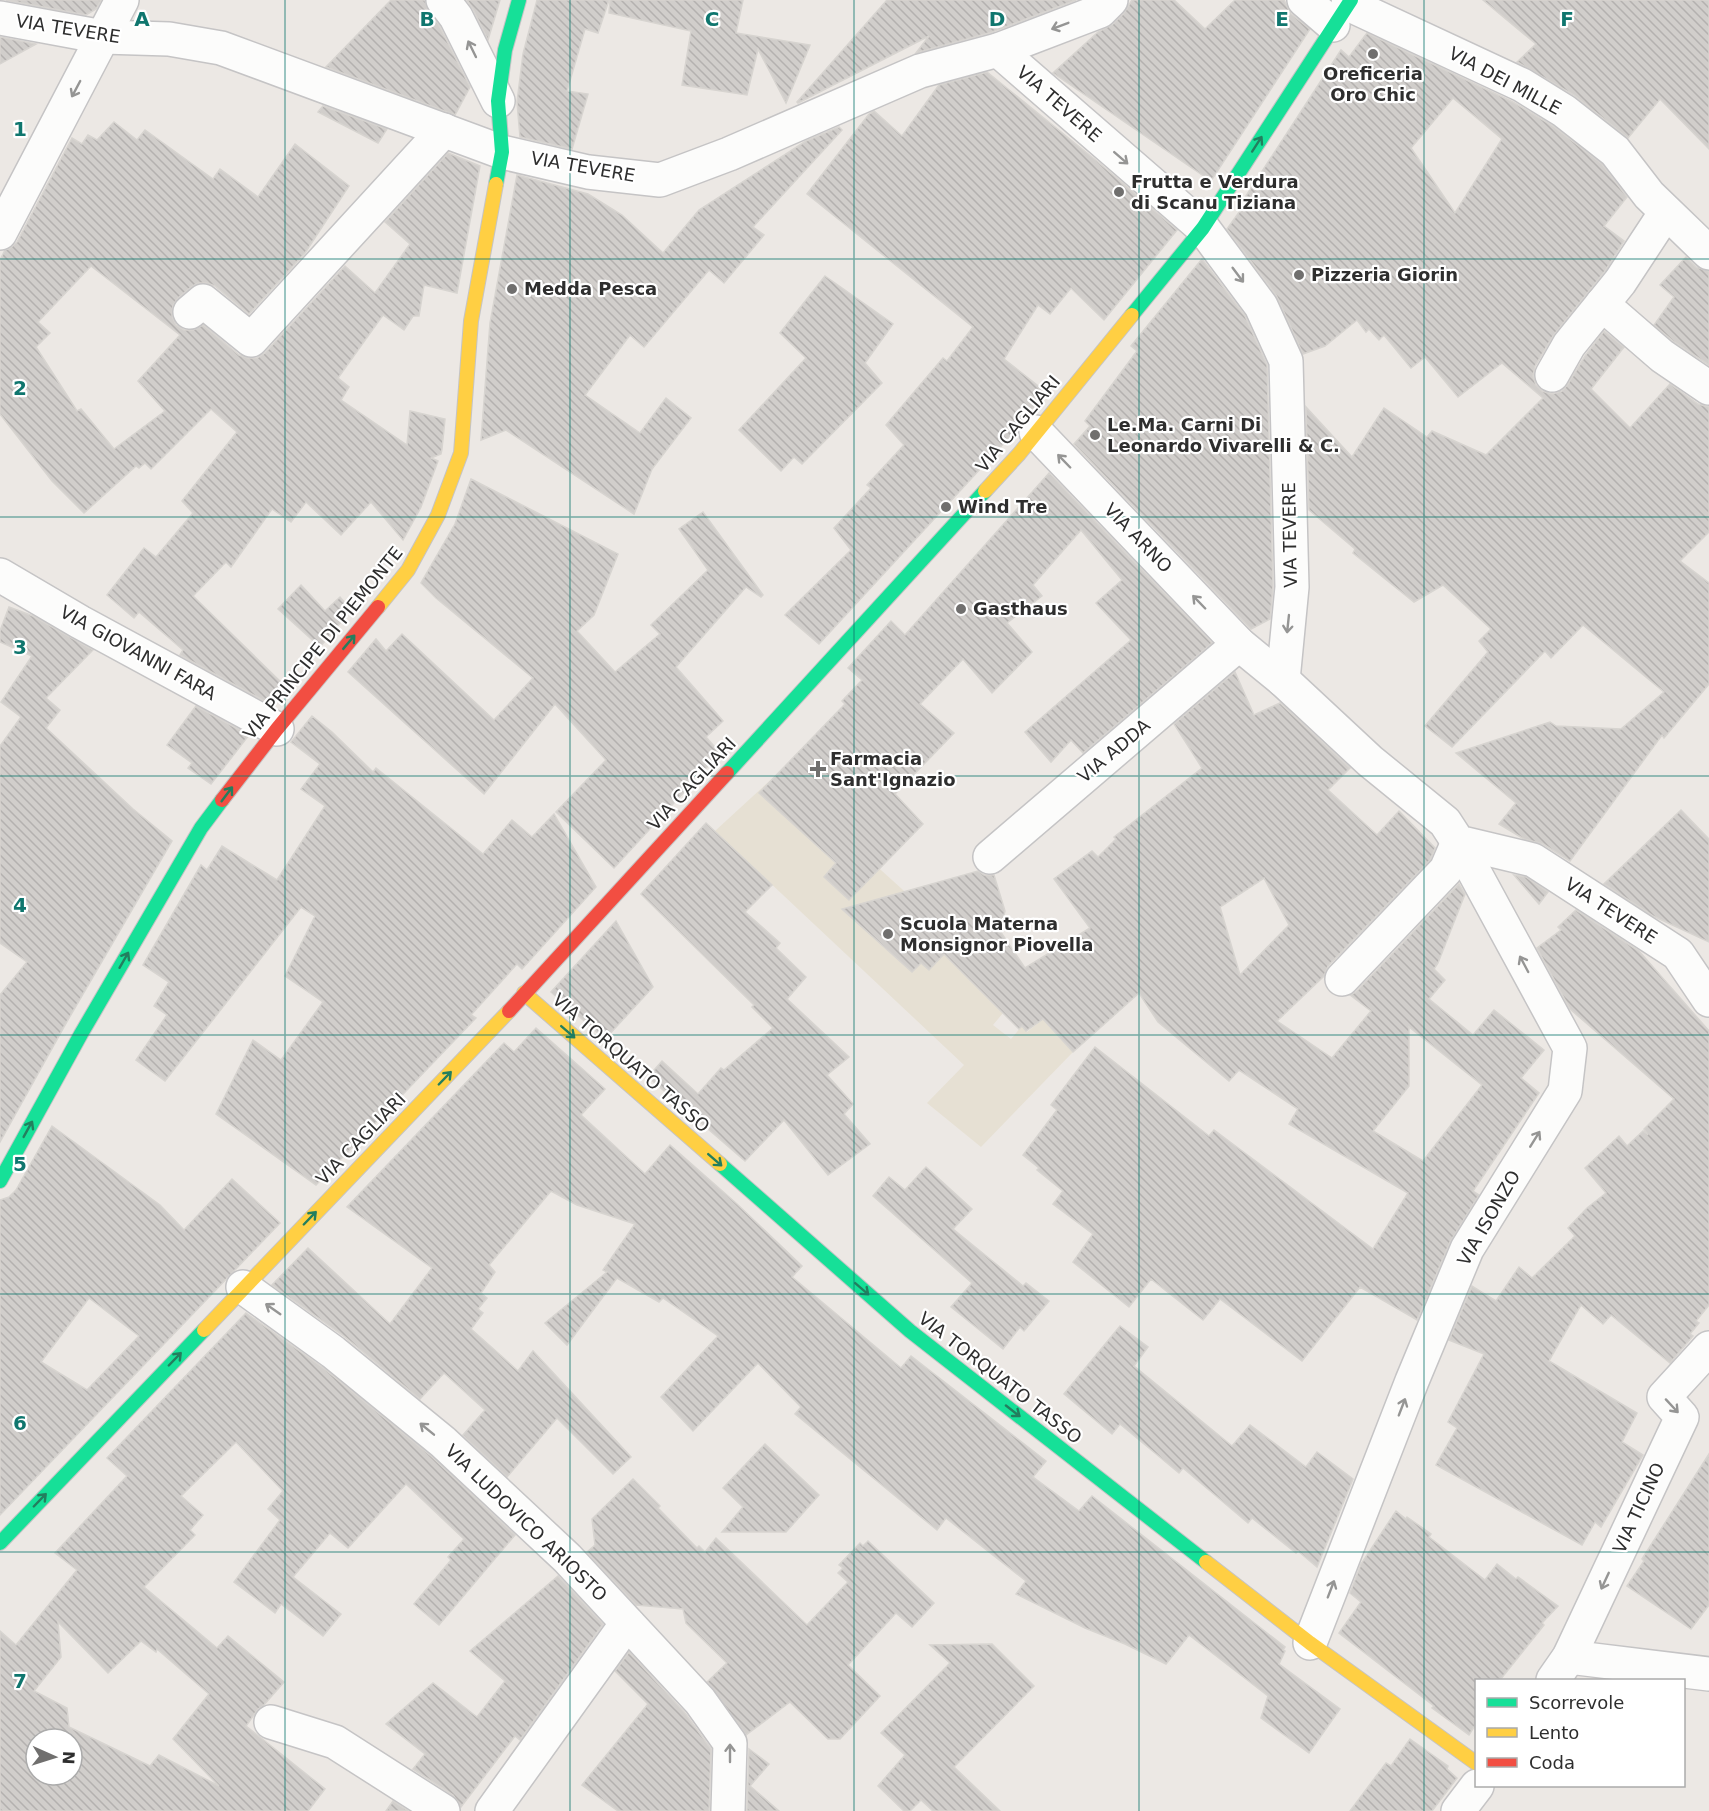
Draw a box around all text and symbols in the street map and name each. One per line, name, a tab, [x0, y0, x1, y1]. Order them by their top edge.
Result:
text: A	[134, 7, 150, 31]
text: B	[419, 7, 435, 31]
text: C	[705, 7, 719, 31]
text: D	[989, 7, 1005, 31]
text: E	[1275, 7, 1289, 31]
text: F	[1560, 7, 1574, 31]
street label: VIA TEVERE	[14, 10, 122, 47]
one-way arrow	[1051, 21, 1070, 32]
one-way arrow	[466, 40, 478, 58]
street label: VIA DEI MILLE	[1445, 42, 1565, 119]
marker: Oreficeria Oro Chic	[1366, 47, 1380, 61]
street label: VIA TEVERE	[1013, 61, 1106, 146]
place label: Oreficeria Oro Chic	[1323, 63, 1423, 105]
one-way arrow	[70, 80, 82, 97]
text: 1	[13, 117, 27, 141]
one-way arrow	[1251, 136, 1263, 152]
street label: VIA TEVERE	[529, 147, 637, 186]
one-way arrow	[1113, 151, 1128, 165]
place label: Frutta e Verdura di Scanu Tiziana	[1131, 171, 1299, 213]
marker: Frutta e Verdura di Scanu Tiziana	[1112, 185, 1126, 199]
place label: Pizzeria Giorin	[1311, 264, 1458, 285]
one-way arrow	[1231, 266, 1244, 282]
marker: Pizzeria Giorin	[1292, 268, 1306, 282]
place label: Medda Pesca	[524, 278, 657, 299]
marker: Medda Pesca	[505, 282, 519, 296]
street label: VIA CAGLIARI	[971, 371, 1064, 476]
text: 2	[13, 376, 27, 400]
place label: Le.Ma. Carni Di Leonardo Vivarelli & C.	[1107, 414, 1340, 456]
marker: Le.Ma. Carni Di Leonardo Vivarelli & C.	[1088, 428, 1102, 442]
one-way arrow	[1057, 453, 1071, 468]
street label: VIA TEVERE	[1278, 482, 1301, 588]
place label: Wind Tre	[958, 496, 1047, 517]
street label: VIA ARNO	[1100, 499, 1177, 577]
marker: Wind Tre	[939, 500, 953, 514]
street label: VIA PRINCIPE DI PIEMONTE	[238, 542, 407, 743]
one-way arrow	[1192, 594, 1206, 609]
place label: Gasthaus	[973, 598, 1068, 619]
street label: VIA GIOVANNI FARA	[56, 601, 221, 705]
marker: Gasthaus	[954, 602, 968, 616]
one-way arrow	[1283, 614, 1294, 634]
one-way arrow	[342, 634, 355, 650]
text: 3	[13, 635, 27, 659]
street label: VIA ADDA	[1073, 714, 1155, 787]
street label: VIA CAGLIARI	[643, 733, 740, 835]
place label: Farmacia Sant'Ignazio	[830, 748, 956, 790]
marker: Farmacia Sant'Ignazio	[811, 762, 825, 776]
one-way arrow	[221, 787, 233, 803]
street label: VIA TEVERE	[1561, 873, 1661, 948]
text: 4	[13, 893, 27, 917]
place label: Scuola Materna Monsignor Piovella	[900, 913, 1093, 955]
marker: Scuola Materna Monsignor Piovella	[881, 927, 895, 941]
one-way arrow	[119, 951, 130, 969]
one-way arrow	[1518, 956, 1529, 974]
street label: VIA TORQUATO TASSO	[548, 989, 714, 1137]
one-way arrow	[560, 1025, 575, 1039]
one-way arrow	[438, 1070, 452, 1085]
street label: VIA CAGLIARI	[312, 1088, 410, 1189]
one-way arrow	[22, 1121, 34, 1138]
one-way arrow	[1530, 1131, 1542, 1148]
text: 5	[13, 1152, 27, 1176]
one-way arrow	[707, 1153, 722, 1167]
street label: VIA ISONZO	[1453, 1166, 1524, 1269]
one-way arrow	[303, 1211, 317, 1226]
one-way arrow	[854, 1282, 870, 1295]
one-way arrow	[266, 1303, 282, 1315]
street label: VIA TORQUATO TASSO	[914, 1307, 1086, 1448]
one-way arrow	[168, 1352, 182, 1367]
one-way arrow	[1397, 1398, 1408, 1417]
one-way arrow	[1665, 1399, 1679, 1414]
one-way arrow	[1005, 1405, 1021, 1418]
text: 6	[13, 1411, 27, 1435]
one-way arrow	[419, 1422, 435, 1435]
street label: VIA LUDOVICO ARIOSTO	[441, 1440, 612, 1605]
street label: VIA TICINO	[1608, 1459, 1669, 1556]
one-way arrow	[33, 1493, 48, 1508]
one-way arrow	[1599, 1571, 1611, 1589]
one-way arrow	[1327, 1580, 1338, 1599]
text: 7	[13, 1669, 27, 1693]
legend	[1475, 1679, 1685, 1787]
text: Scorrevole	[1529, 1692, 1624, 1713]
text: Lento	[1529, 1722, 1579, 1743]
north arrow	[24, 1727, 84, 1787]
one-way arrow	[724, 1743, 736, 1763]
text: N	[59, 1751, 78, 1765]
text: Coda	[1529, 1752, 1575, 1773]

